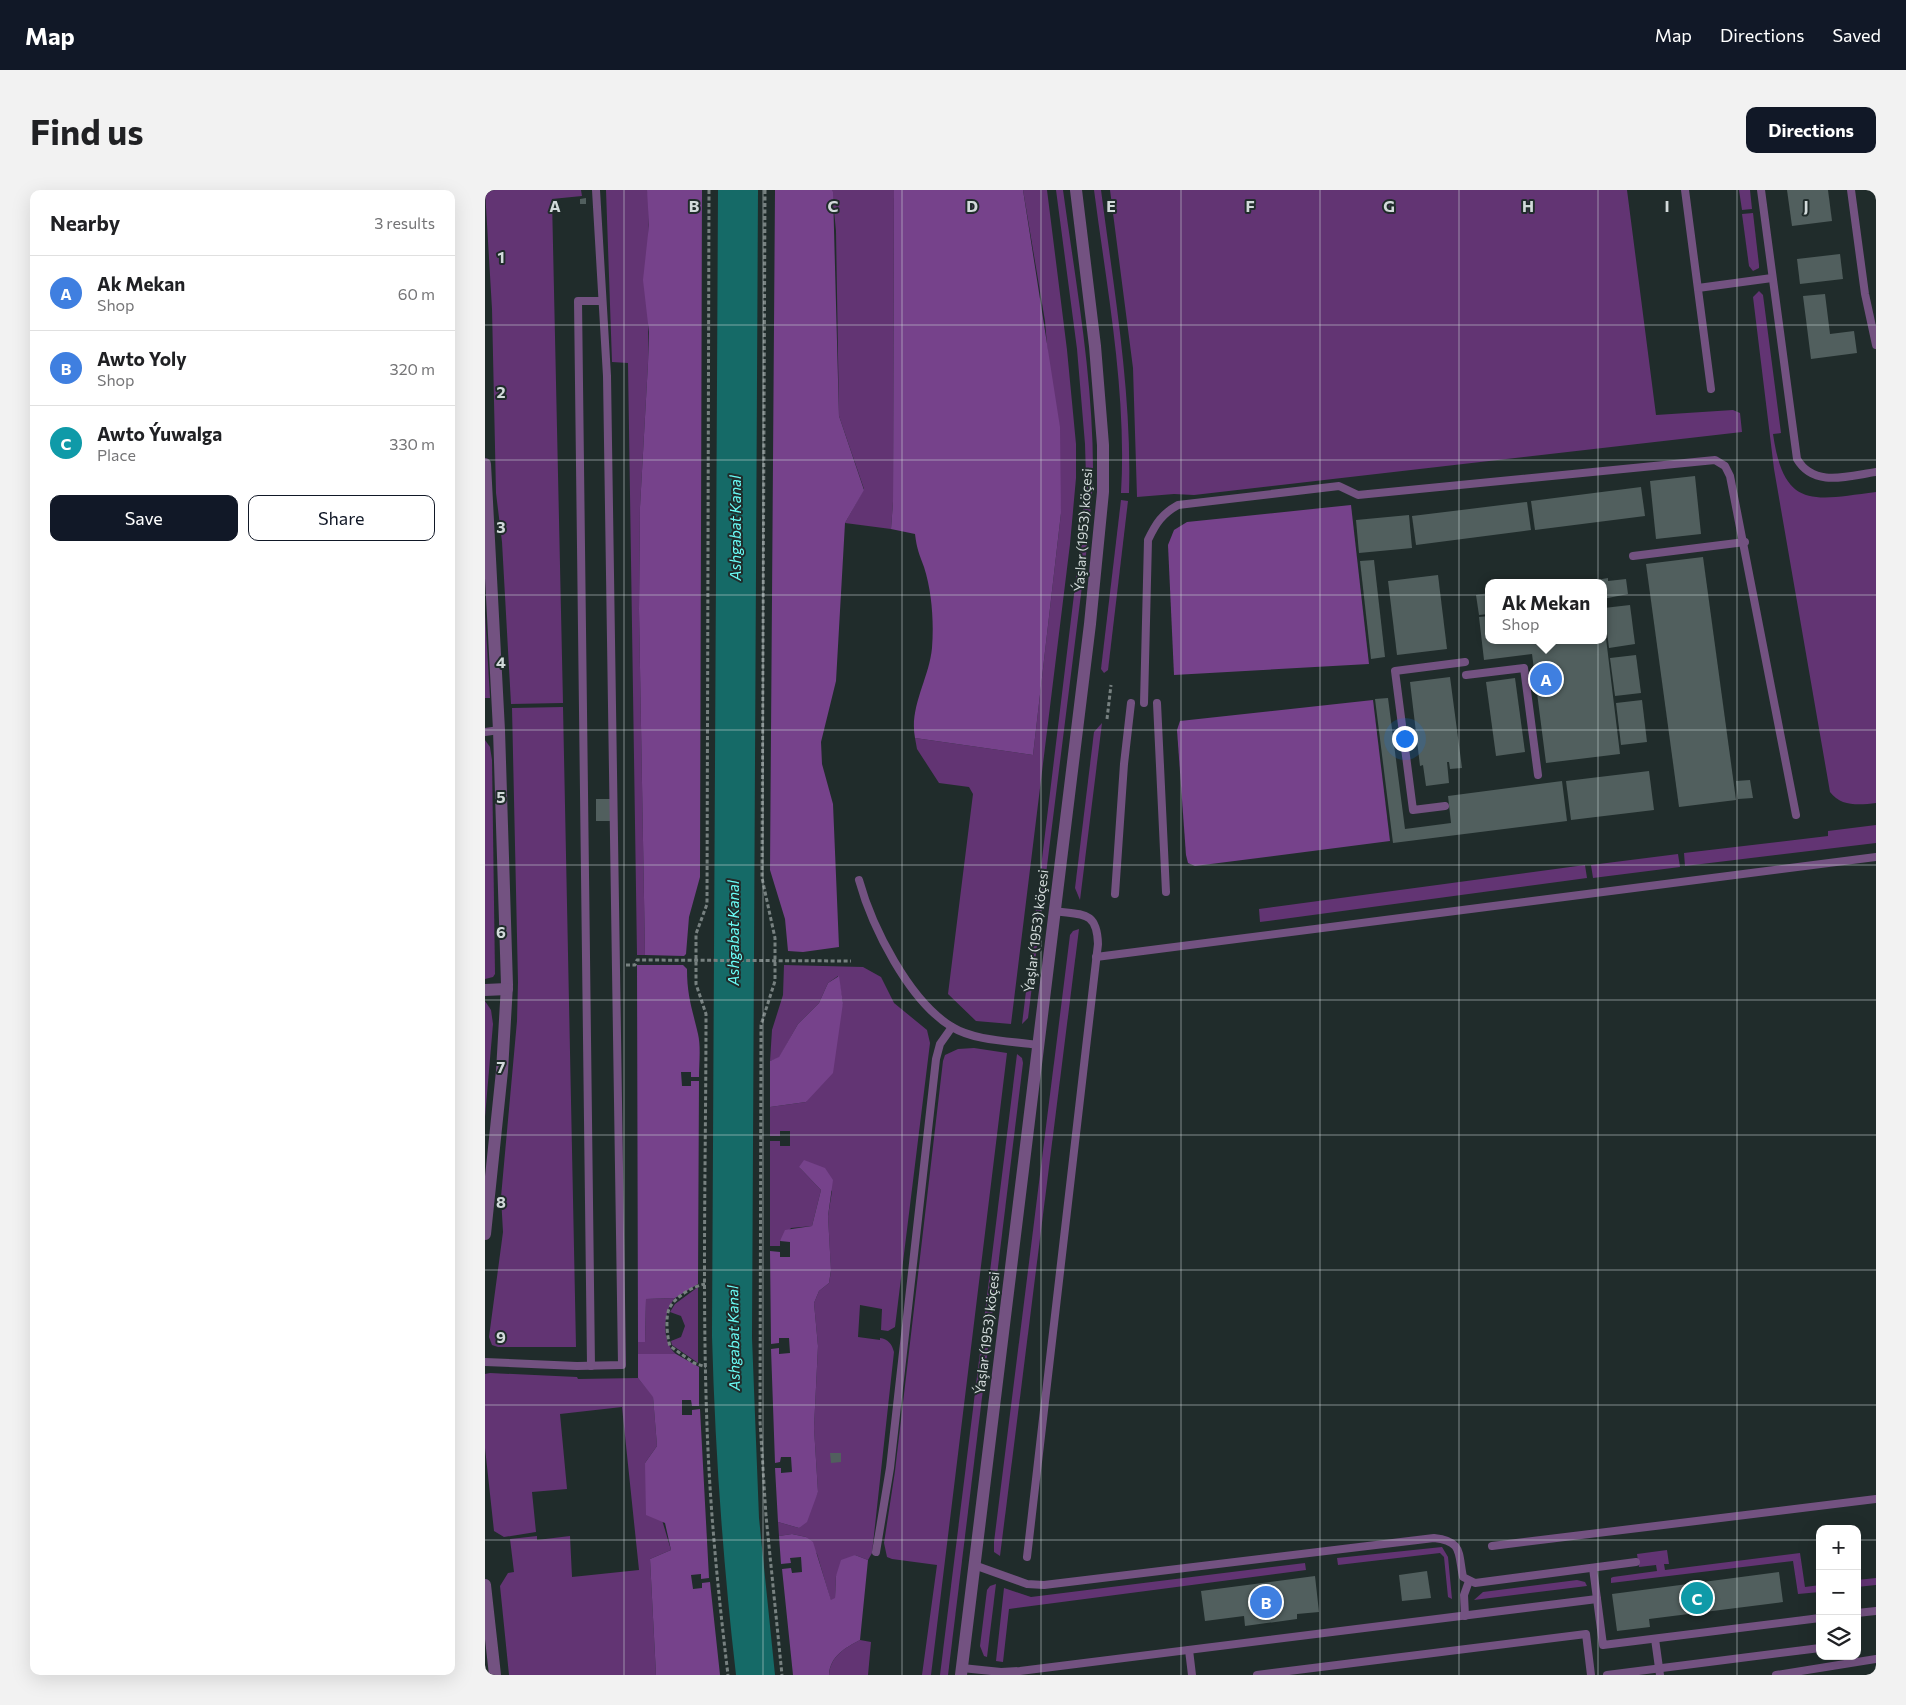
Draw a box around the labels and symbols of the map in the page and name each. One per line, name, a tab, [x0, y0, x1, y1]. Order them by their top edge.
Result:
text: A	[549, 196, 561, 215]
text: B	[689, 196, 700, 215]
text: C	[828, 196, 839, 215]
text: D	[966, 196, 978, 215]
text: E	[1106, 196, 1116, 215]
text: F	[1245, 196, 1255, 215]
text: G	[1383, 196, 1395, 215]
text: H	[1522, 196, 1534, 215]
text: I	[1664, 196, 1670, 215]
text: J	[1803, 196, 1809, 215]
text: 1	[497, 247, 505, 266]
text: 2	[496, 382, 506, 401]
street label: Ýaşlar (1953) köçesi	[1070, 468, 1095, 592]
water label: Ashgabat Kanal	[726, 474, 744, 582]
text: 3	[496, 517, 506, 536]
text: 4	[496, 652, 506, 671]
pin: A	[1530, 660, 1562, 698]
your location	[1392, 726, 1418, 752]
text: 5	[496, 787, 506, 806]
street label: Ýaşlar (1953) köçesi	[1020, 868, 1051, 993]
water label: Ashgabat Kanal	[724, 879, 742, 987]
text: 6	[496, 922, 506, 941]
text: 7	[497, 1057, 506, 1076]
text: 8	[496, 1192, 506, 1211]
street label: Ýaşlar (1953) köçesi	[971, 1270, 1002, 1395]
water label: Ashgabat Kanal	[723, 1284, 743, 1392]
text: 9	[496, 1327, 506, 1346]
pin: C	[1681, 1579, 1713, 1617]
pin: B	[1250, 1583, 1282, 1621]

